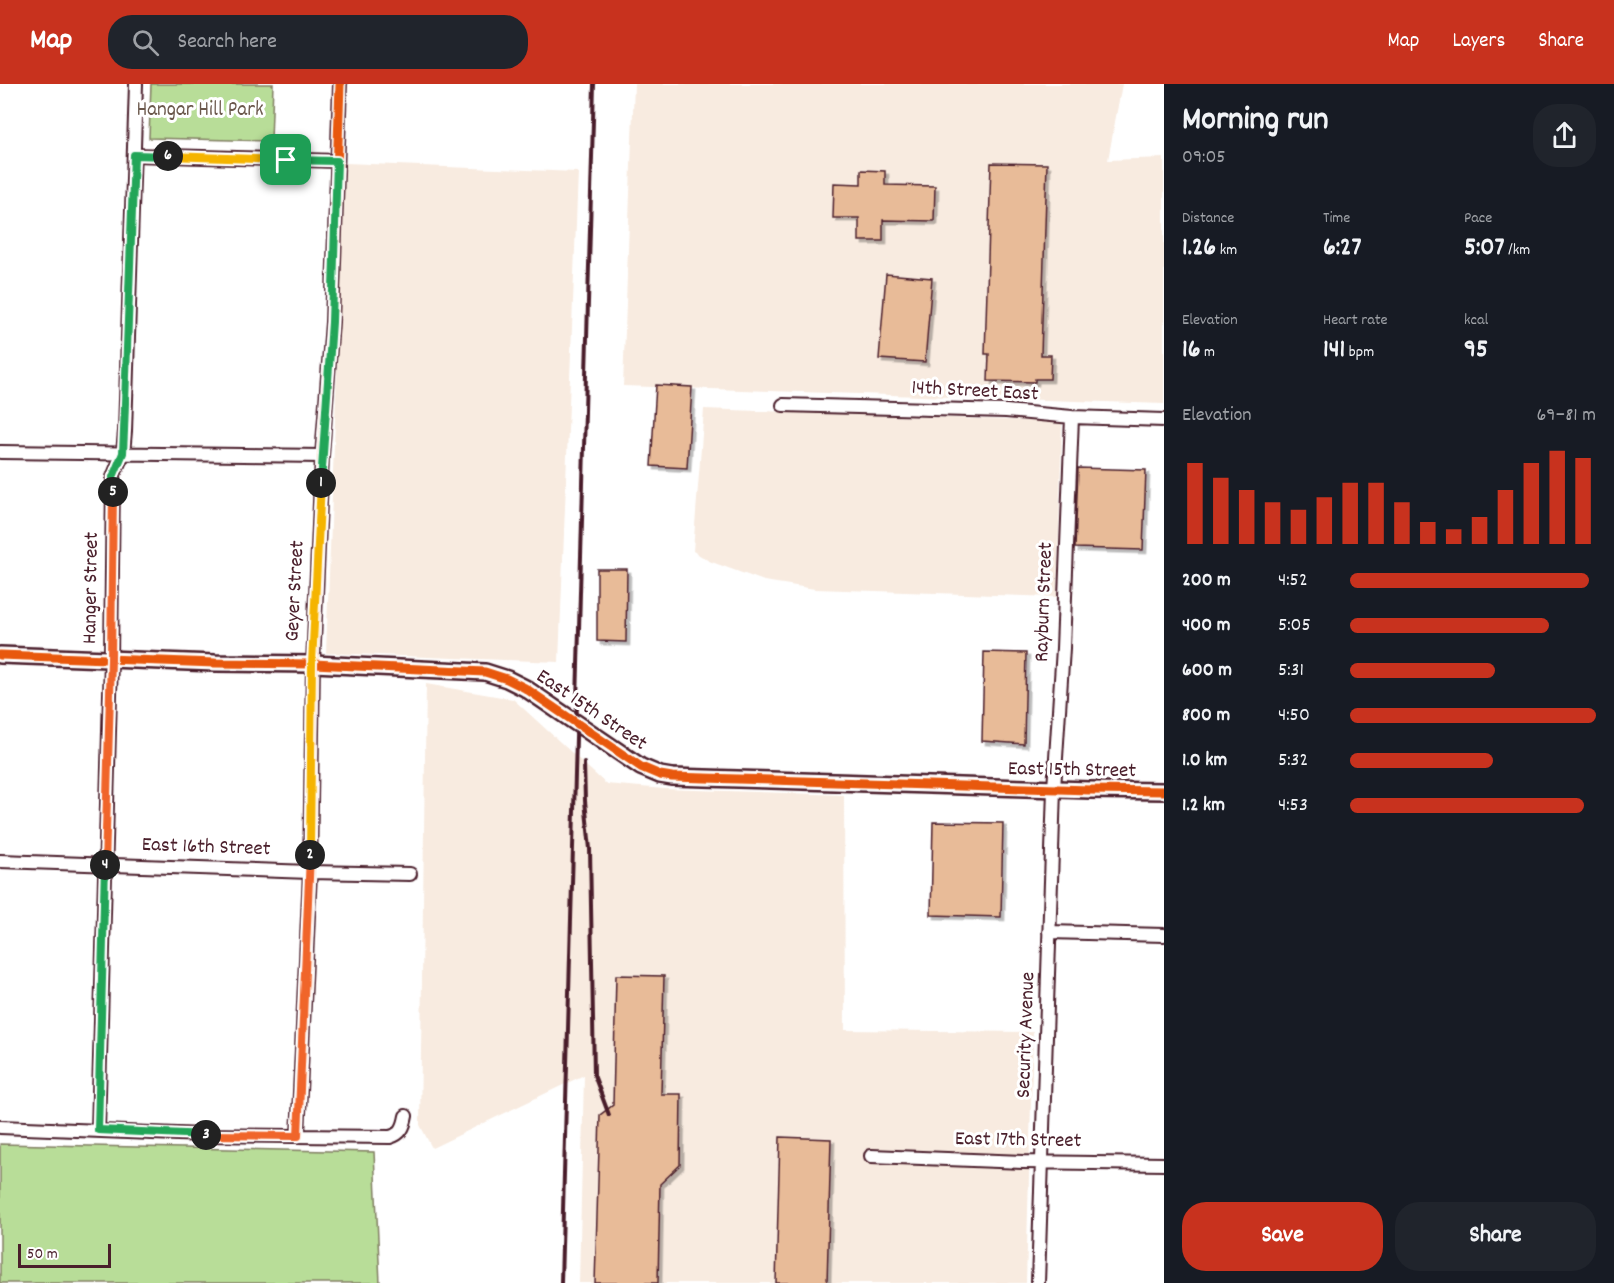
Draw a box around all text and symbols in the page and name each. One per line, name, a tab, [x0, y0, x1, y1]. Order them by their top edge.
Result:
search box	[108, 15, 528, 69]
text: Map	[30, 22, 72, 62]
icon: search	[129, 26, 162, 59]
text: Search here	[177, 27, 277, 58]
text: Map	[1388, 27, 1419, 57]
text: Layers	[1452, 27, 1505, 57]
text: Share	[1538, 27, 1584, 57]
park label: Hangar Hill Park	[136, 96, 264, 126]
text: Morning run	[1182, 98, 1329, 145]
button: share	[1533, 104, 1596, 167]
pin	[260, 134, 311, 185]
pin: 6	[153, 141, 183, 171]
icon: arrive	[269, 143, 302, 176]
text: 6	[164, 144, 172, 167]
text: 09:05	[1182, 144, 1226, 172]
text: Distance	[1182, 207, 1234, 230]
text: Time	[1323, 207, 1350, 230]
text: Pace	[1464, 207, 1492, 230]
text: 1.26	[1182, 230, 1216, 267]
text: 6:27	[1323, 230, 1361, 267]
text: 5:07	[1464, 230, 1504, 267]
text: km	[1216, 239, 1237, 262]
text: /km	[1504, 239, 1530, 262]
text: Elevation	[1182, 309, 1238, 332]
text: Heart rate	[1323, 309, 1388, 332]
text: kcal	[1464, 309, 1488, 332]
text: 16	[1182, 332, 1200, 369]
text: 141	[1323, 332, 1345, 369]
text: 95	[1464, 332, 1488, 369]
text: m	[1200, 341, 1215, 364]
text: bpm	[1345, 341, 1374, 364]
street label: 14th Street East	[911, 374, 1040, 410]
text: Elevation	[1182, 402, 1252, 430]
text: 69–81 m	[1536, 402, 1596, 430]
pin: 1	[306, 468, 336, 498]
text: 1	[319, 471, 323, 494]
pin: 5	[98, 477, 128, 507]
text: 5	[109, 480, 117, 503]
street label: Hanger Street	[76, 531, 108, 644]
street label: Geyer Street	[278, 539, 314, 642]
street label: Rayburn Street	[1028, 541, 1062, 663]
text: 200 m	[1182, 567, 1231, 595]
text: 4:52	[1278, 567, 1308, 595]
text: 400 m	[1182, 612, 1230, 640]
text: 5:05	[1278, 612, 1311, 640]
text: 600 m	[1182, 657, 1232, 685]
text: 5:31	[1278, 657, 1304, 685]
street label: East 15th Street	[529, 663, 653, 759]
text: 800 m	[1182, 702, 1230, 730]
text: 4:50	[1278, 702, 1310, 730]
text: 1.0 km	[1182, 747, 1227, 775]
text: 5:32	[1278, 747, 1308, 775]
street label: East 15th Street	[1008, 755, 1137, 787]
text: 1.2 km	[1182, 792, 1225, 820]
text: 4:53	[1278, 792, 1308, 820]
street label: East 16th Street	[141, 831, 271, 865]
pin: 2	[295, 840, 325, 870]
text: 2	[307, 843, 314, 866]
pin: 4	[90, 850, 120, 880]
text: 4	[102, 853, 108, 876]
street label: Security Avenue	[1010, 971, 1044, 1099]
pin: 3	[191, 1120, 221, 1150]
text: 3	[202, 1123, 210, 1146]
street label: East 17th Street	[954, 1125, 1082, 1157]
button: Save	[1182, 1202, 1383, 1271]
button: Share	[1395, 1202, 1596, 1271]
scale bar	[18, 1241, 111, 1268]
text: 50 m	[27, 1243, 58, 1266]

